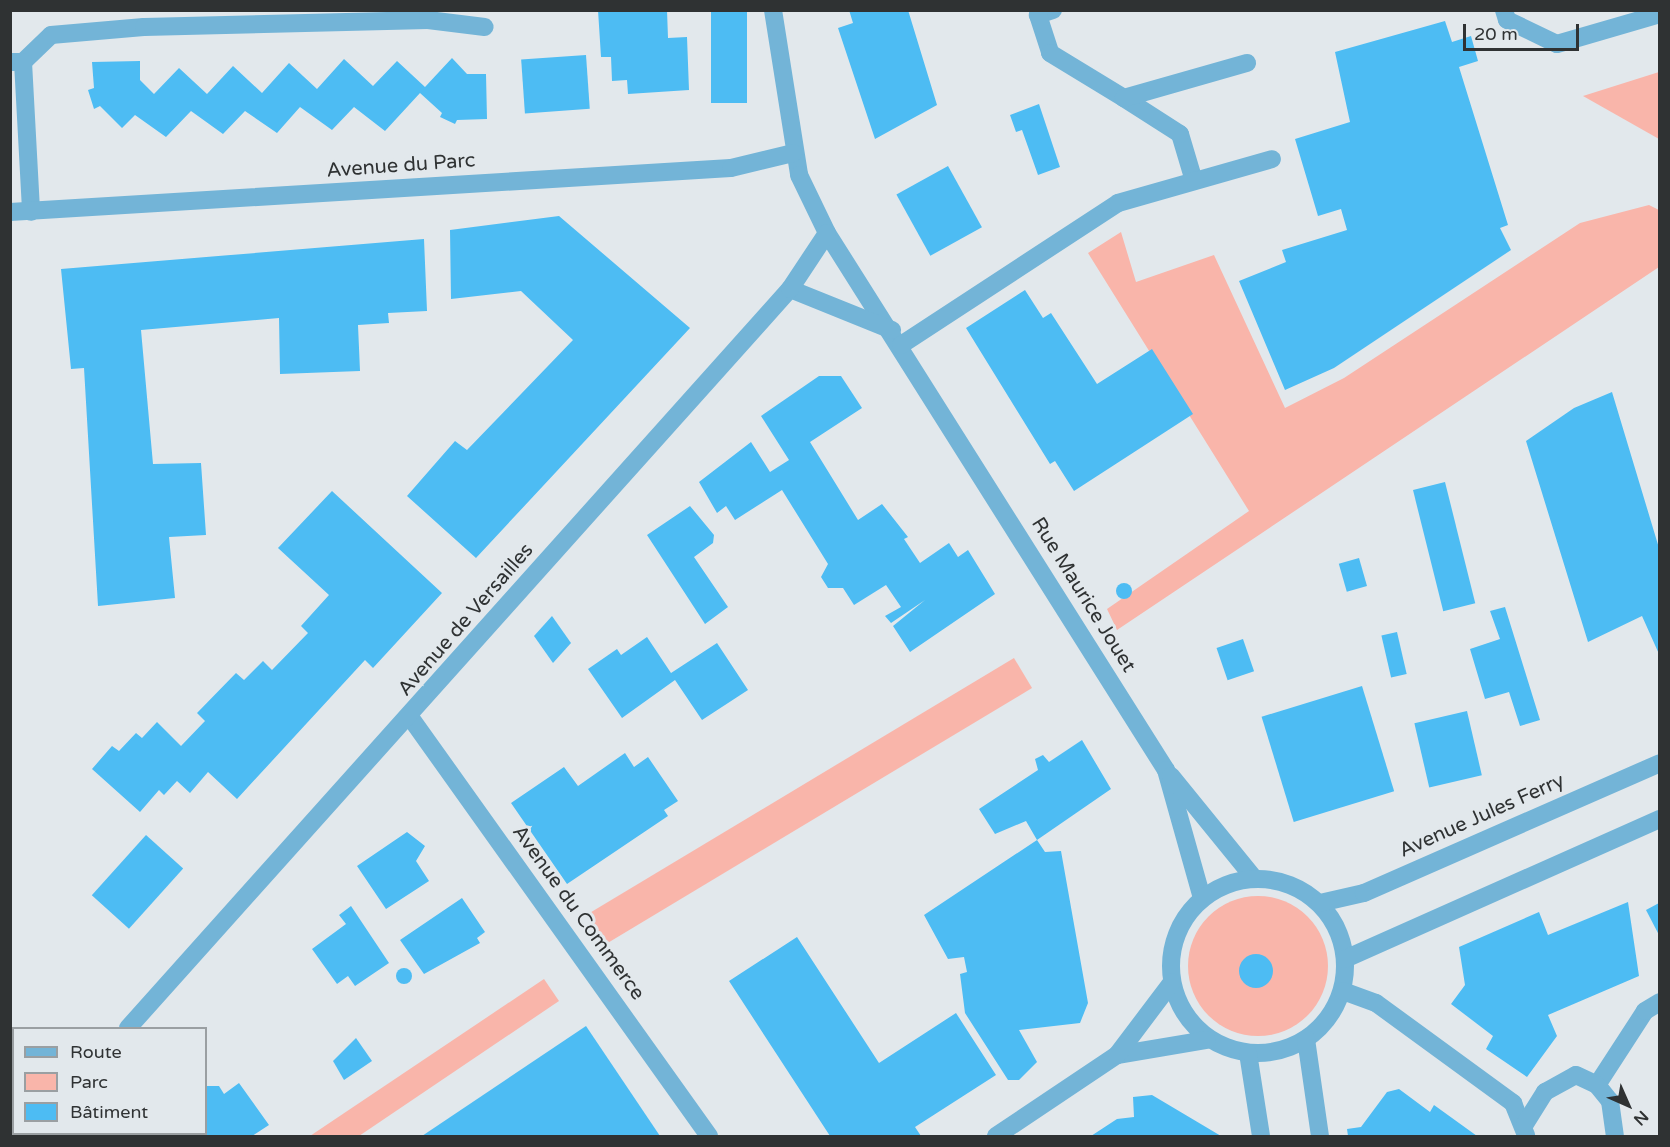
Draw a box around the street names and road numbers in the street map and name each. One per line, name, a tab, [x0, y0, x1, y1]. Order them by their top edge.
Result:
street label: Avenue du Parc	[326, 149, 476, 183]
street label: Rue Maurice Jouet	[1026, 513, 1140, 677]
street label: Avenue de Versailles	[393, 539, 539, 701]
street label: Avenue Jules Ferry	[1396, 769, 1568, 863]
street label: Avenue du Commerce	[507, 821, 649, 1005]

